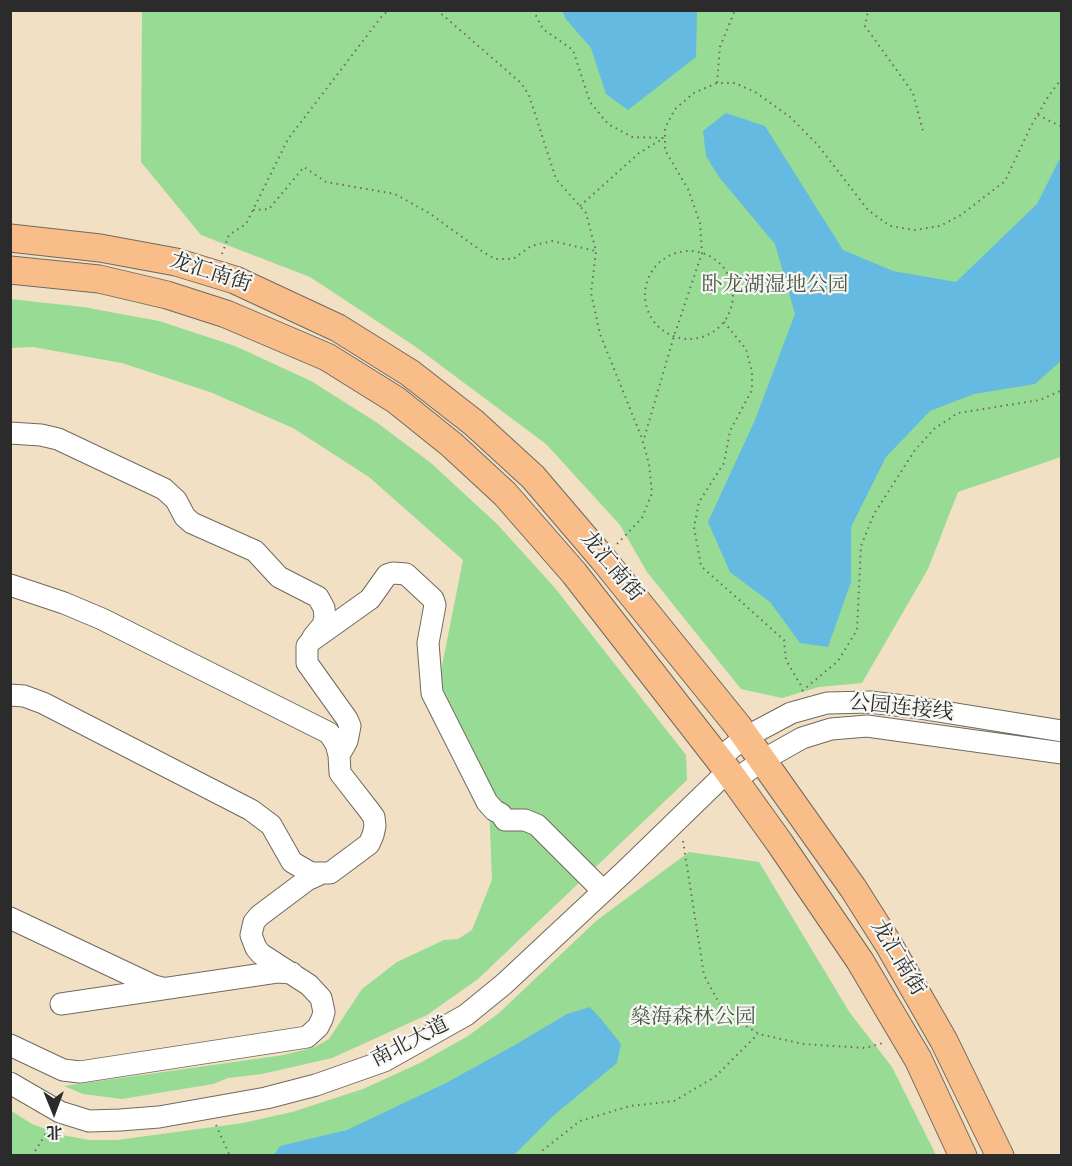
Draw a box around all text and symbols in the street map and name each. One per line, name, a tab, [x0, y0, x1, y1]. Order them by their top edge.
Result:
street label: 龙汇南街	[166, 250, 254, 300]
park label: 卧龙湖湿地公园	[702, 274, 848, 300]
street label: 龙汇南街	[573, 528, 647, 608]
street label: 公园连接线	[847, 692, 955, 728]
street label: 龙汇南街	[864, 917, 928, 1001]
park label: 燊海森林公园	[630, 1006, 756, 1032]
street label: 南北大道	[368, 1014, 454, 1074]
north arrow	[24, 1082, 84, 1142]
text: 北	[46, 1119, 63, 1142]

